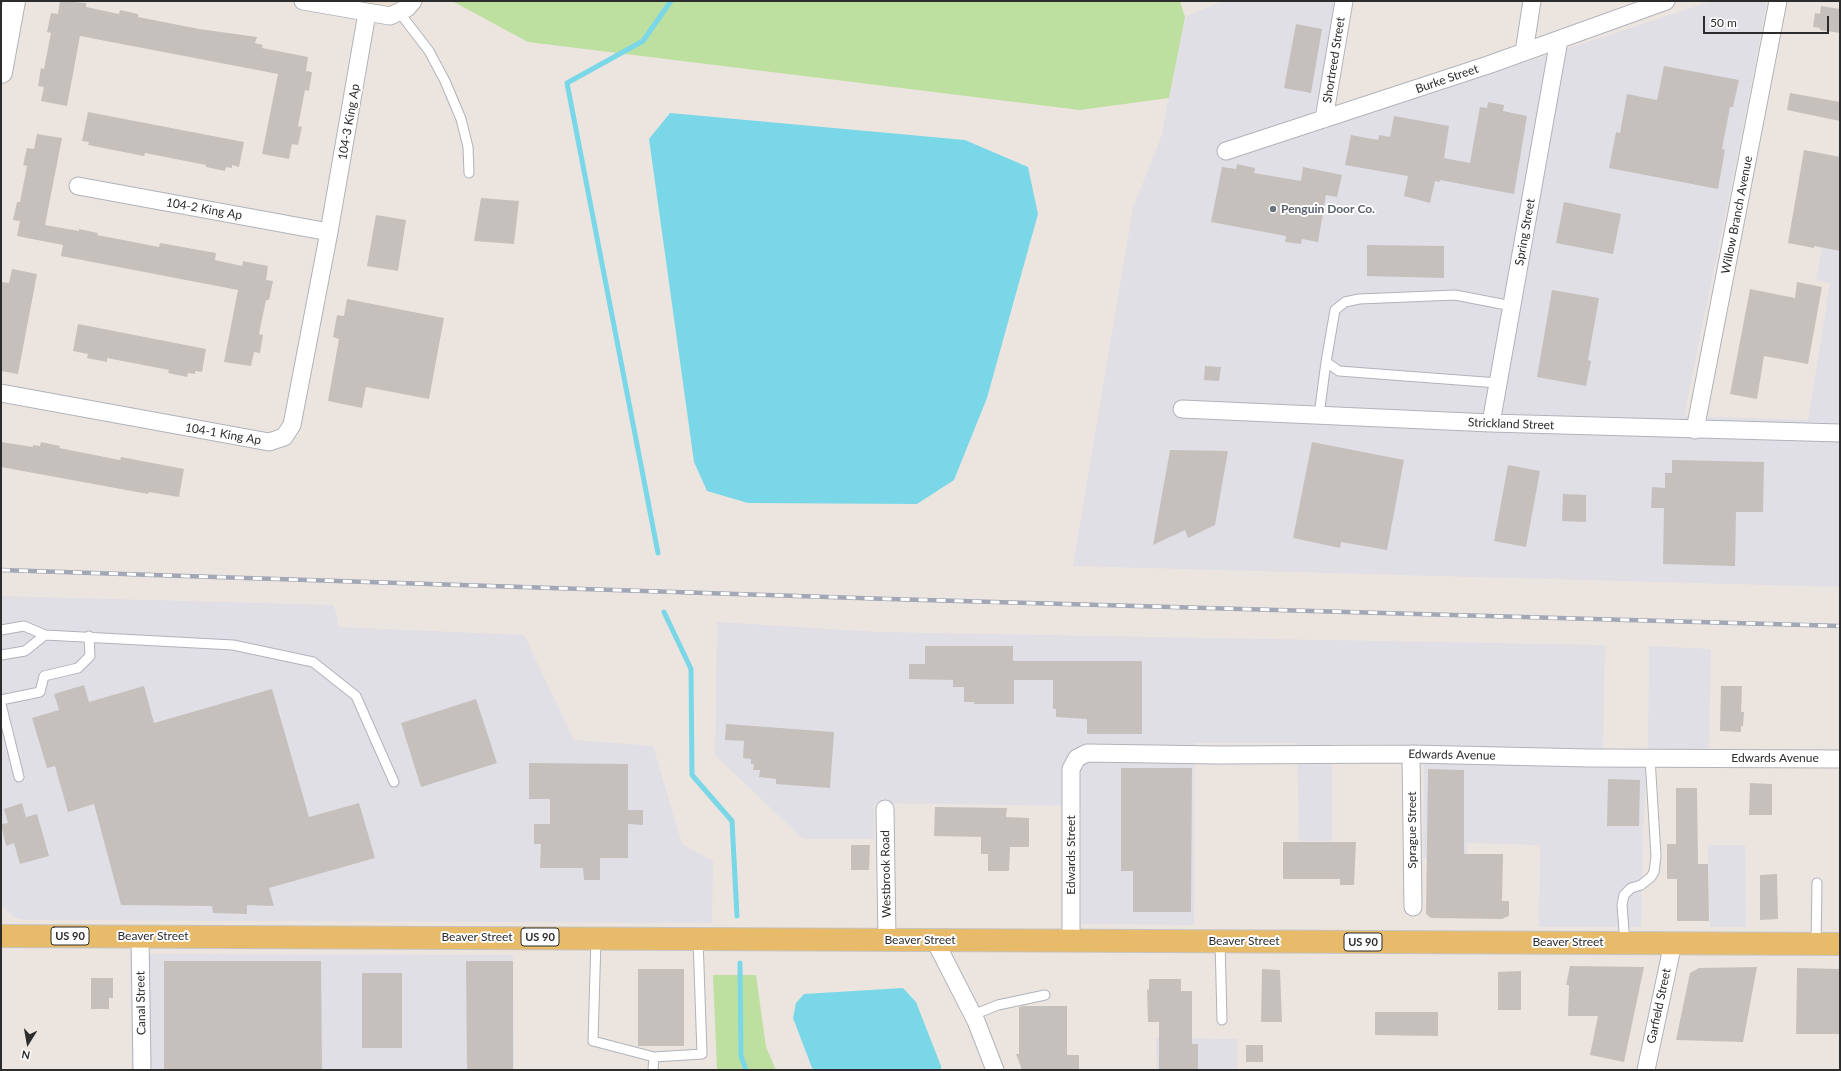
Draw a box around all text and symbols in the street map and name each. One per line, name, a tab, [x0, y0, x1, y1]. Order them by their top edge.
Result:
scale bar	[1705, 8, 1831, 34]
text: 50 m	[1710, 15, 1737, 30]
street label: Shortreed Street	[1320, 16, 1348, 104]
street label: Burke Street	[1414, 62, 1480, 96]
street label: 104-3 King Ap	[335, 83, 363, 161]
street label: Willow Branch Avenue	[1718, 155, 1756, 275]
street label: 104-2 King Ap	[165, 195, 243, 223]
street label: Spring Street	[1512, 197, 1538, 267]
place label: Penguin Door Co.	[1281, 202, 1375, 216]
marker: Penguin Door Co.	[1268, 204, 1278, 214]
street label: Strickland Street	[1468, 415, 1554, 433]
street label: 104-1 King Ap	[184, 420, 262, 448]
street label: Edwards Avenue	[1408, 747, 1496, 763]
street label: Edwards Avenue	[1731, 751, 1819, 765]
street label: Sprague Street	[1405, 791, 1419, 869]
street label: Edwards Street	[1064, 815, 1078, 895]
street label: Westbrook Road	[878, 830, 894, 918]
road number: US 90	[51, 927, 89, 945]
road number: US 90	[521, 928, 559, 946]
street label: Beaver Street	[117, 929, 189, 943]
street label: Beaver Street	[441, 930, 513, 944]
street label: Beaver Street	[884, 933, 956, 947]
road number: US 90	[1344, 933, 1382, 951]
street label: Beaver Street	[1208, 934, 1280, 948]
street label: Beaver Street	[1532, 935, 1604, 949]
street label: Garfield Street	[1644, 967, 1674, 1045]
street label: Canal Street	[133, 971, 149, 1035]
north arrow	[8, 1023, 48, 1063]
text: N	[20, 1048, 31, 1062]

